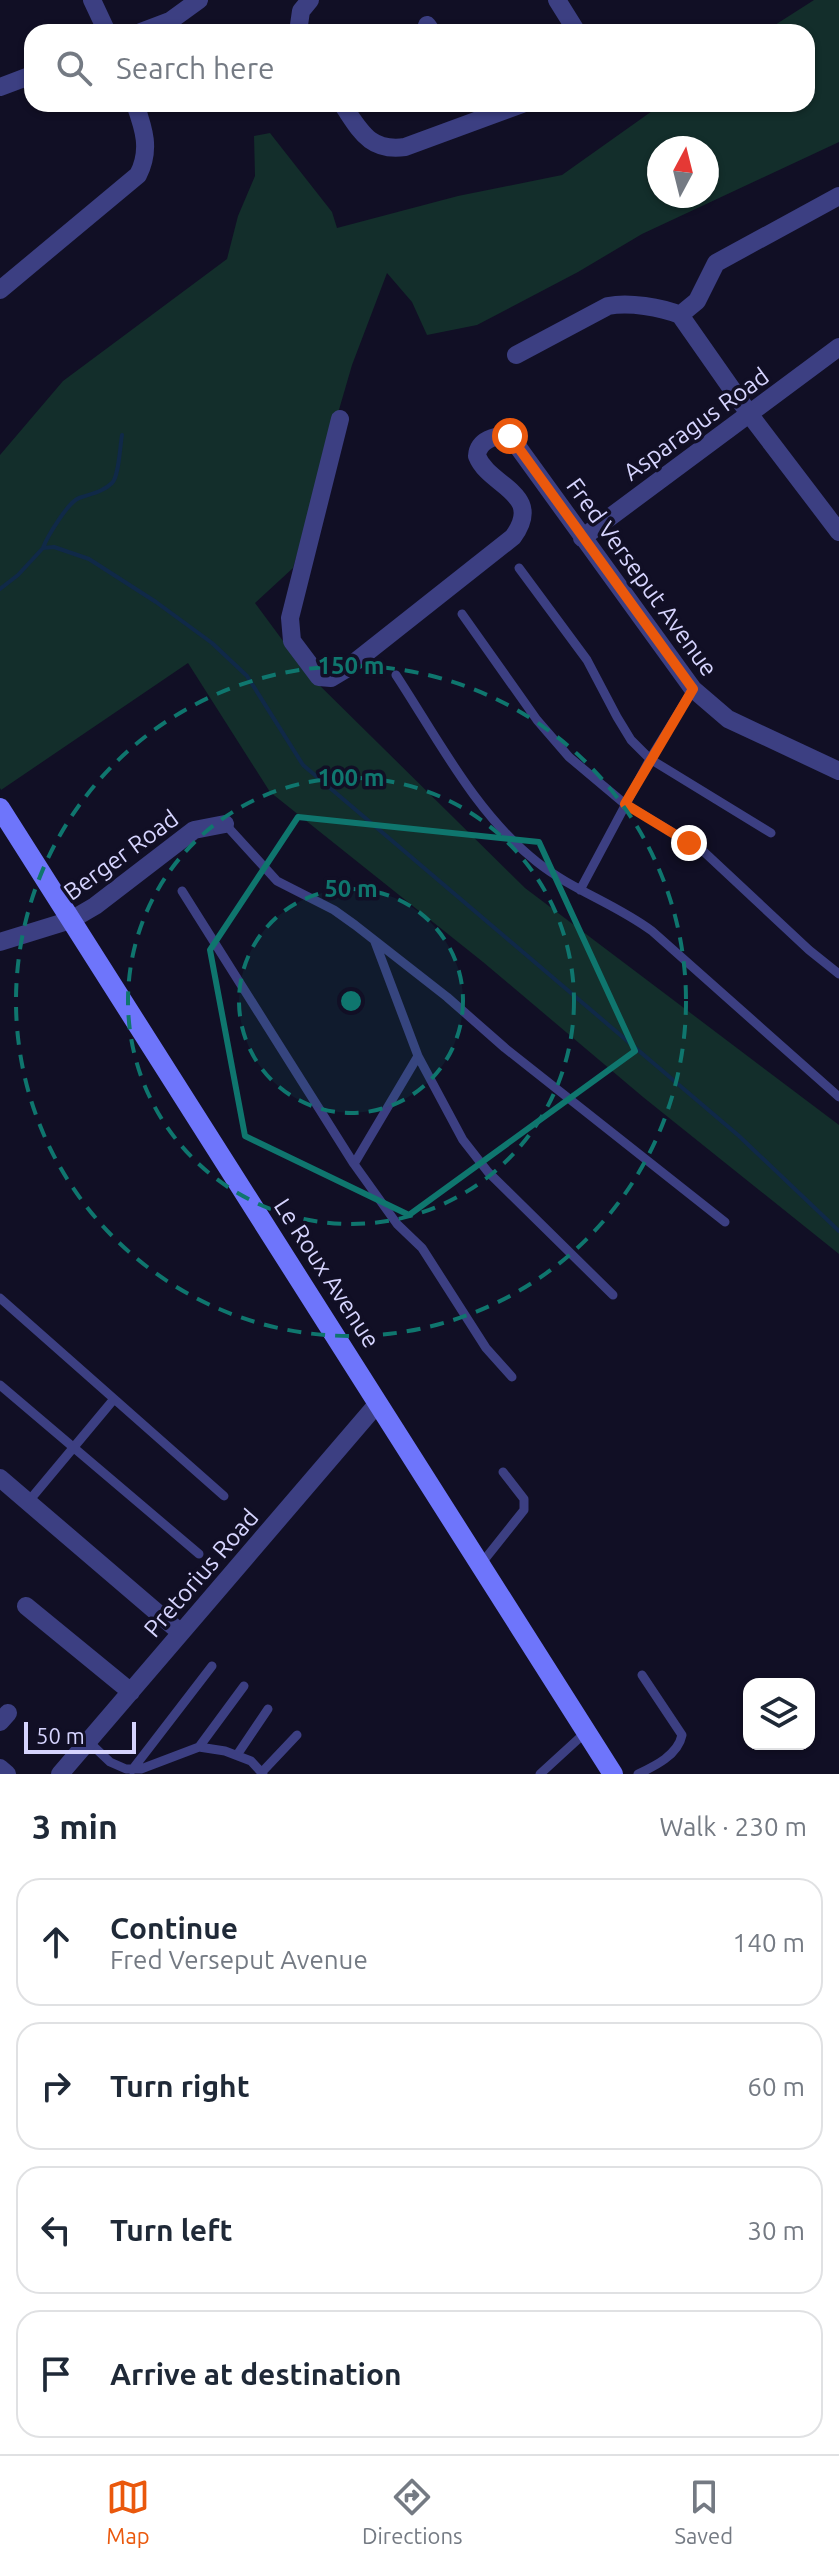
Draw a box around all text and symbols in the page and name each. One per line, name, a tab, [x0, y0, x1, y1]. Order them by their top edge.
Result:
search box	[24, 24, 815, 112]
icon: search	[52, 46, 96, 90]
text: Search here	[116, 51, 275, 85]
north arrow	[647, 136, 719, 208]
street label: Asparagus Road	[618, 362, 774, 486]
route start	[492, 418, 528, 454]
street label: Fred Verseput Avenue	[561, 473, 723, 681]
text: 150 m	[318, 652, 384, 679]
text: 100 m	[318, 764, 384, 791]
street label: Berger Road	[59, 805, 183, 905]
route end	[671, 825, 707, 861]
text: 50 m	[324, 875, 378, 902]
centre of rings	[337, 987, 365, 1015]
street label: Le Roux Avenue	[269, 1193, 385, 1353]
street label: Pretorius Road	[138, 1504, 264, 1642]
map controls	[743, 1678, 815, 1750]
button: layers	[743, 1678, 815, 1750]
scale bar	[24, 1718, 136, 1754]
text: 50 m	[36, 1723, 85, 1748]
text: 3 min	[32, 1807, 118, 1845]
text: Walk · 230 m	[659, 1812, 807, 1841]
text: Continue	[110, 1911, 238, 1945]
icon: ahead	[34, 1920, 78, 1964]
text: 140 m	[733, 1928, 805, 1957]
text: Fred Verseput Avenue	[110, 1945, 368, 1974]
icon: right	[34, 2064, 78, 2108]
text: Turn right	[110, 2069, 250, 2103]
text: 60 m	[747, 2072, 805, 2101]
icon: left	[34, 2208, 78, 2252]
text: Turn left	[110, 2213, 232, 2247]
text: 30 m	[747, 2216, 805, 2245]
icon: arrive	[34, 2352, 78, 2396]
text: Arrive at destination	[110, 2357, 402, 2391]
tab: Map	[106, 2475, 150, 2548]
tab: Directions	[362, 2475, 463, 2548]
tab: Saved	[674, 2475, 733, 2548]

